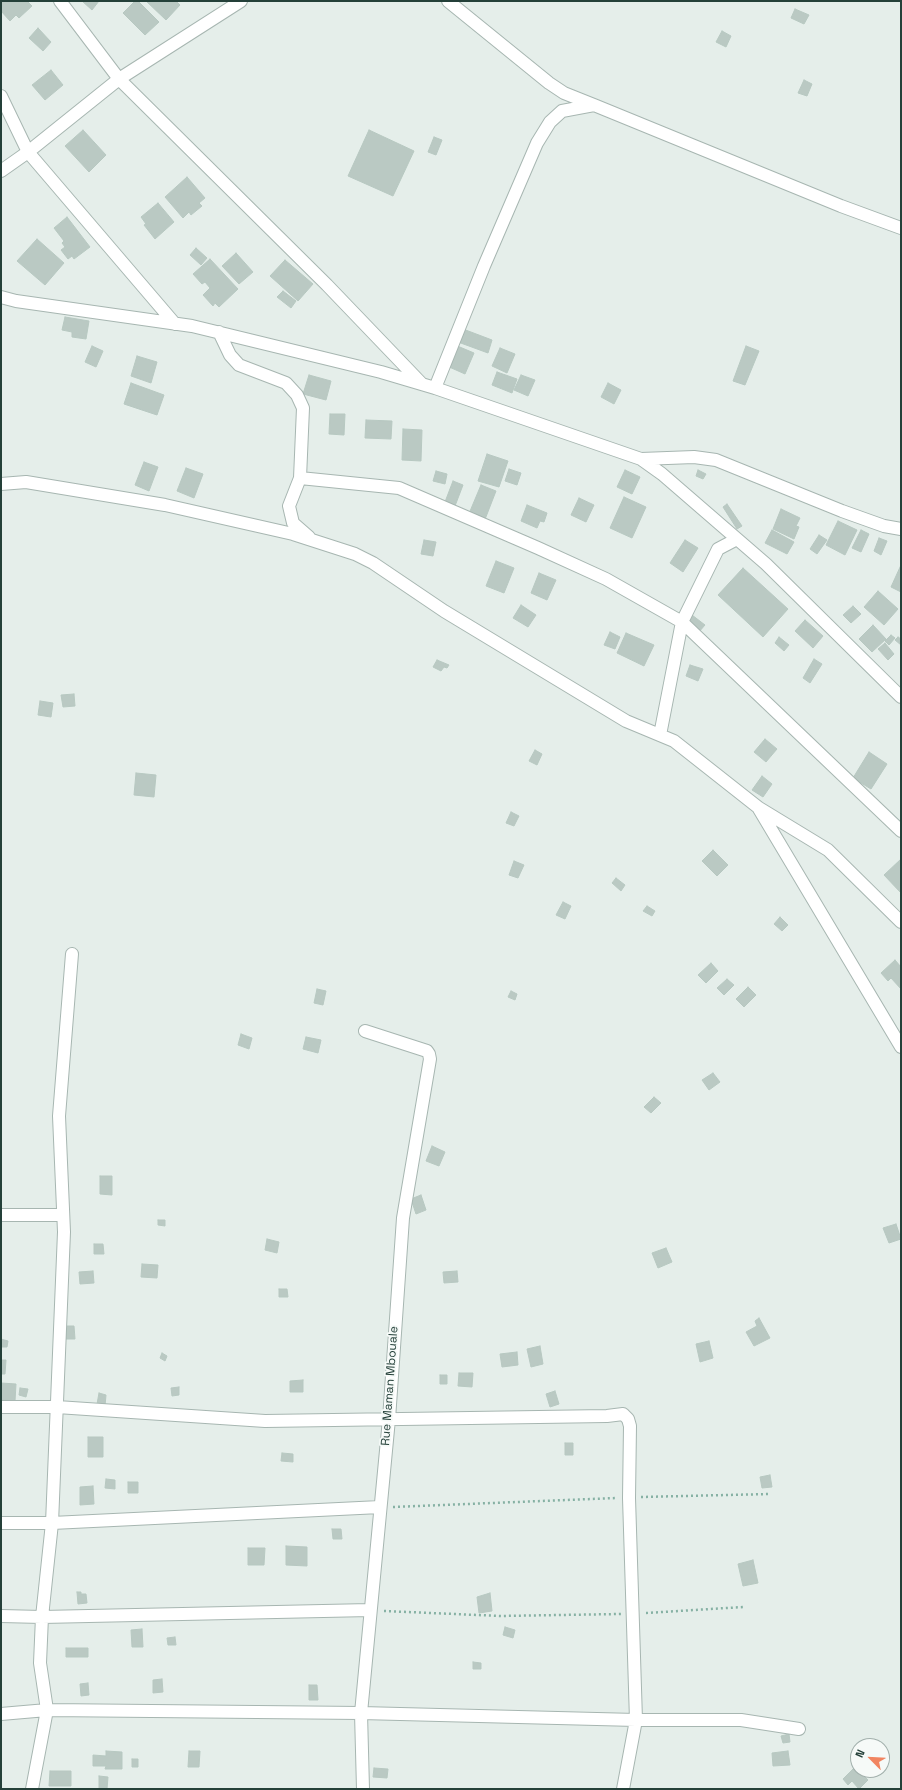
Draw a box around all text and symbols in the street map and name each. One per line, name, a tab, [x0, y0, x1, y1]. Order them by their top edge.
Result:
street label: Rue Maman Mbouale	[379, 1326, 401, 1446]
north arrow	[850, 1738, 890, 1778]
text: N	[852, 1747, 868, 1760]

